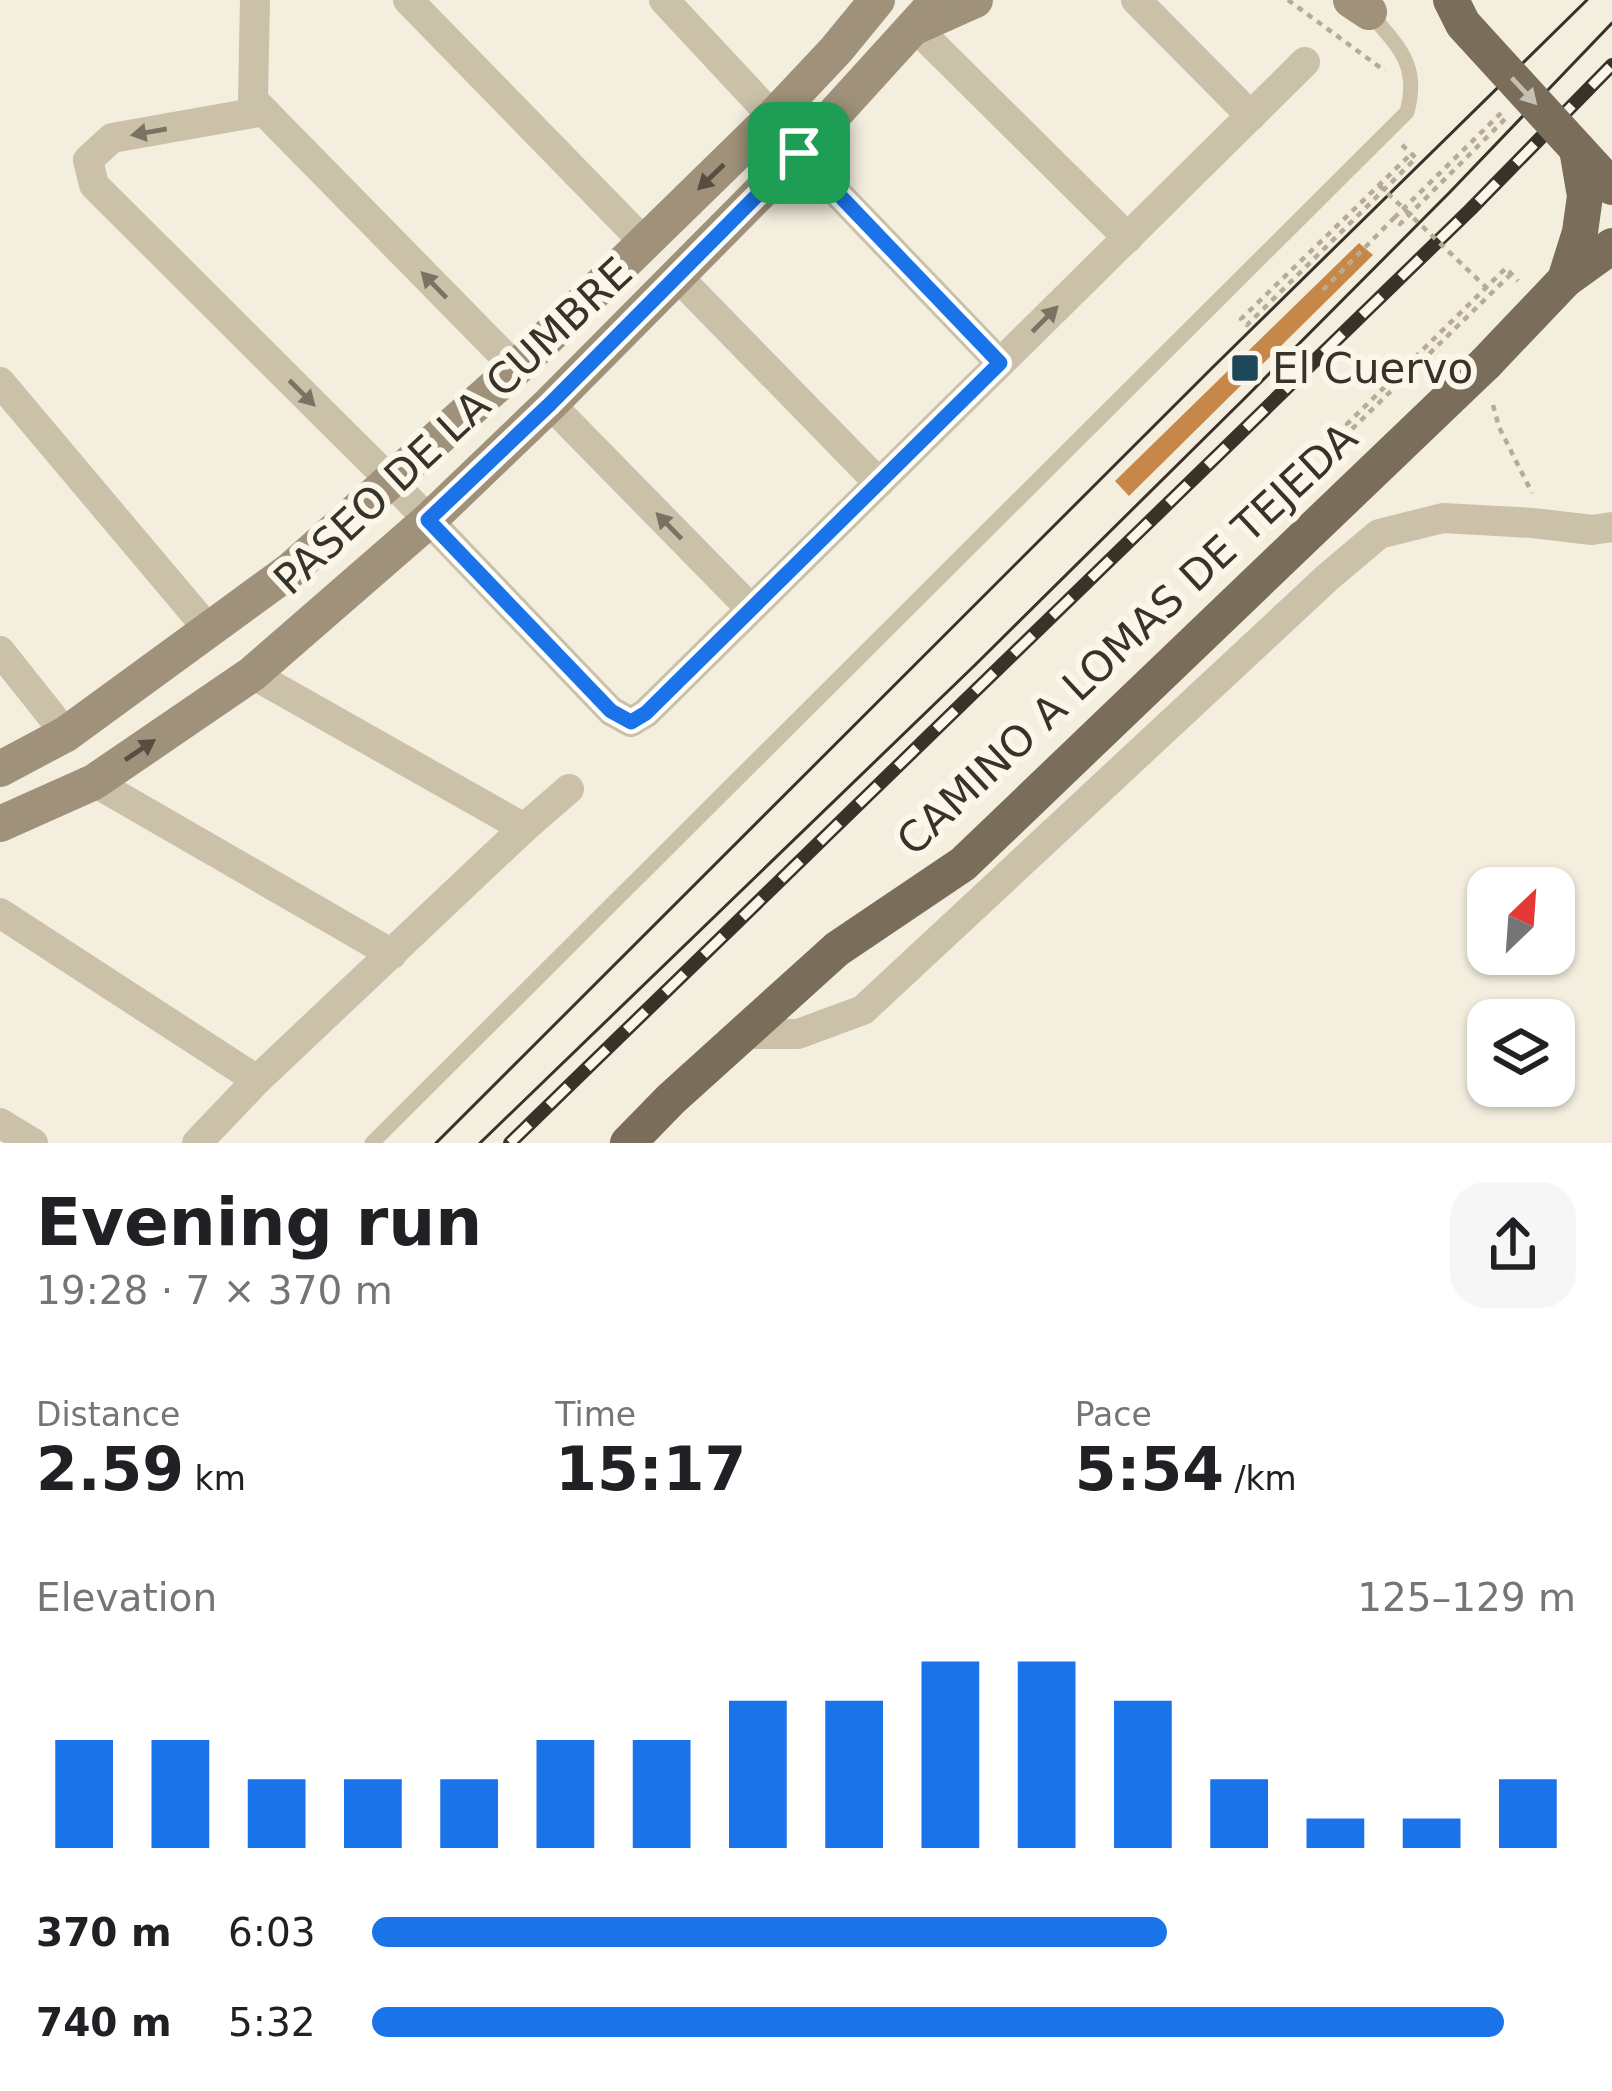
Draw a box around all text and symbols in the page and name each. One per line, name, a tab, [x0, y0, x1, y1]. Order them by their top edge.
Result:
one-way arrow	[1510, 76, 1537, 105]
pin	[748, 102, 850, 204]
icon: arrive	[766, 120, 832, 186]
one-way arrow	[129, 123, 167, 142]
one-way arrow	[697, 162, 726, 190]
street label: PASEO DE LA CUMBRE	[264, 248, 642, 604]
one-way arrow	[420, 271, 448, 299]
one-way arrow	[1031, 305, 1059, 333]
place label: El Cuervo	[1272, 344, 1473, 393]
marker: El Cuervo	[1229, 352, 1261, 384]
one-way arrow	[288, 379, 316, 407]
street label: CAMINO A LOMAS DE TEJEDA	[887, 413, 1367, 865]
one-way arrow	[656, 512, 684, 541]
one-way arrow	[124, 739, 156, 762]
north arrow	[1467, 867, 1575, 975]
map controls	[1467, 867, 1575, 1107]
button: layers	[1467, 999, 1575, 1107]
button: share	[1450, 1182, 1576, 1308]
text: Evening run	[36, 1184, 482, 1261]
text: 19:28 · 7 × 370 m	[36, 1268, 393, 1313]
text: Distance	[36, 1395, 180, 1434]
text: Time	[555, 1395, 636, 1434]
text: Pace	[1075, 1395, 1152, 1434]
text: 2.59	[36, 1434, 184, 1504]
text: 15:17	[555, 1434, 746, 1504]
text: 5:54	[1075, 1434, 1224, 1504]
text: km	[184, 1459, 246, 1498]
text: /km	[1224, 1459, 1297, 1498]
text: Elevation	[36, 1575, 217, 1620]
text: 125–129 m	[1357, 1575, 1576, 1620]
text: 370 m	[36, 1910, 172, 1955]
text: 6:03	[228, 1910, 316, 1955]
text: 740 m	[36, 2000, 172, 2045]
text: 5:32	[228, 2000, 316, 2045]

